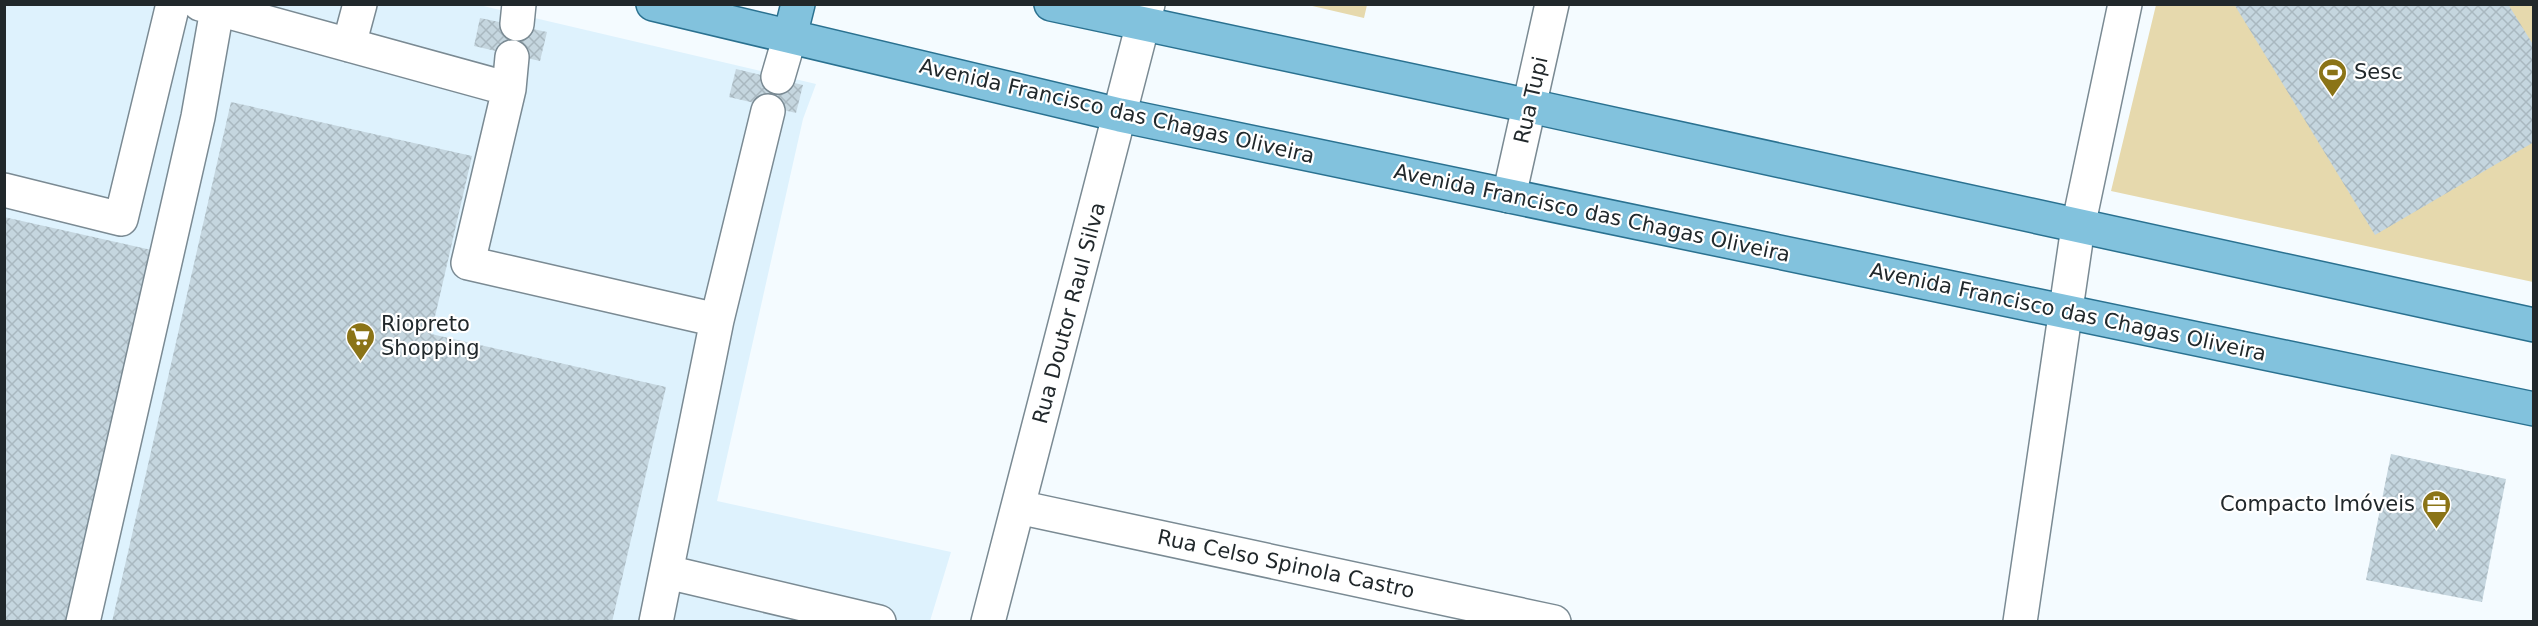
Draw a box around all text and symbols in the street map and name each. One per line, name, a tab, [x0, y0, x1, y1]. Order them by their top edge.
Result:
street label: Avenida Francisco das Chagas Oliveira	[917, 54, 1317, 168]
street label: Rua Tupi	[1509, 54, 1553, 146]
sports icon: Sesc	[2317, 56, 2349, 98]
place label: Sesc	[2354, 60, 2403, 84]
street label: Avenida Francisco das Chagas Oliveira	[1392, 159, 1792, 267]
street label: Rua Doutor Raul Silva	[1028, 200, 1110, 426]
street label: Avenida Francisco das Chagas Oliveira	[1868, 258, 2268, 366]
place label: Riopreto Shopping	[381, 312, 480, 360]
supermarket icon: Riopreto Shopping	[344, 320, 376, 362]
office icon: Compacto Imóveis	[2420, 488, 2452, 530]
place label: Compacto Imóveis	[2220, 492, 2415, 516]
street label: Rua Celso Spinola Castro	[1155, 525, 1417, 603]

